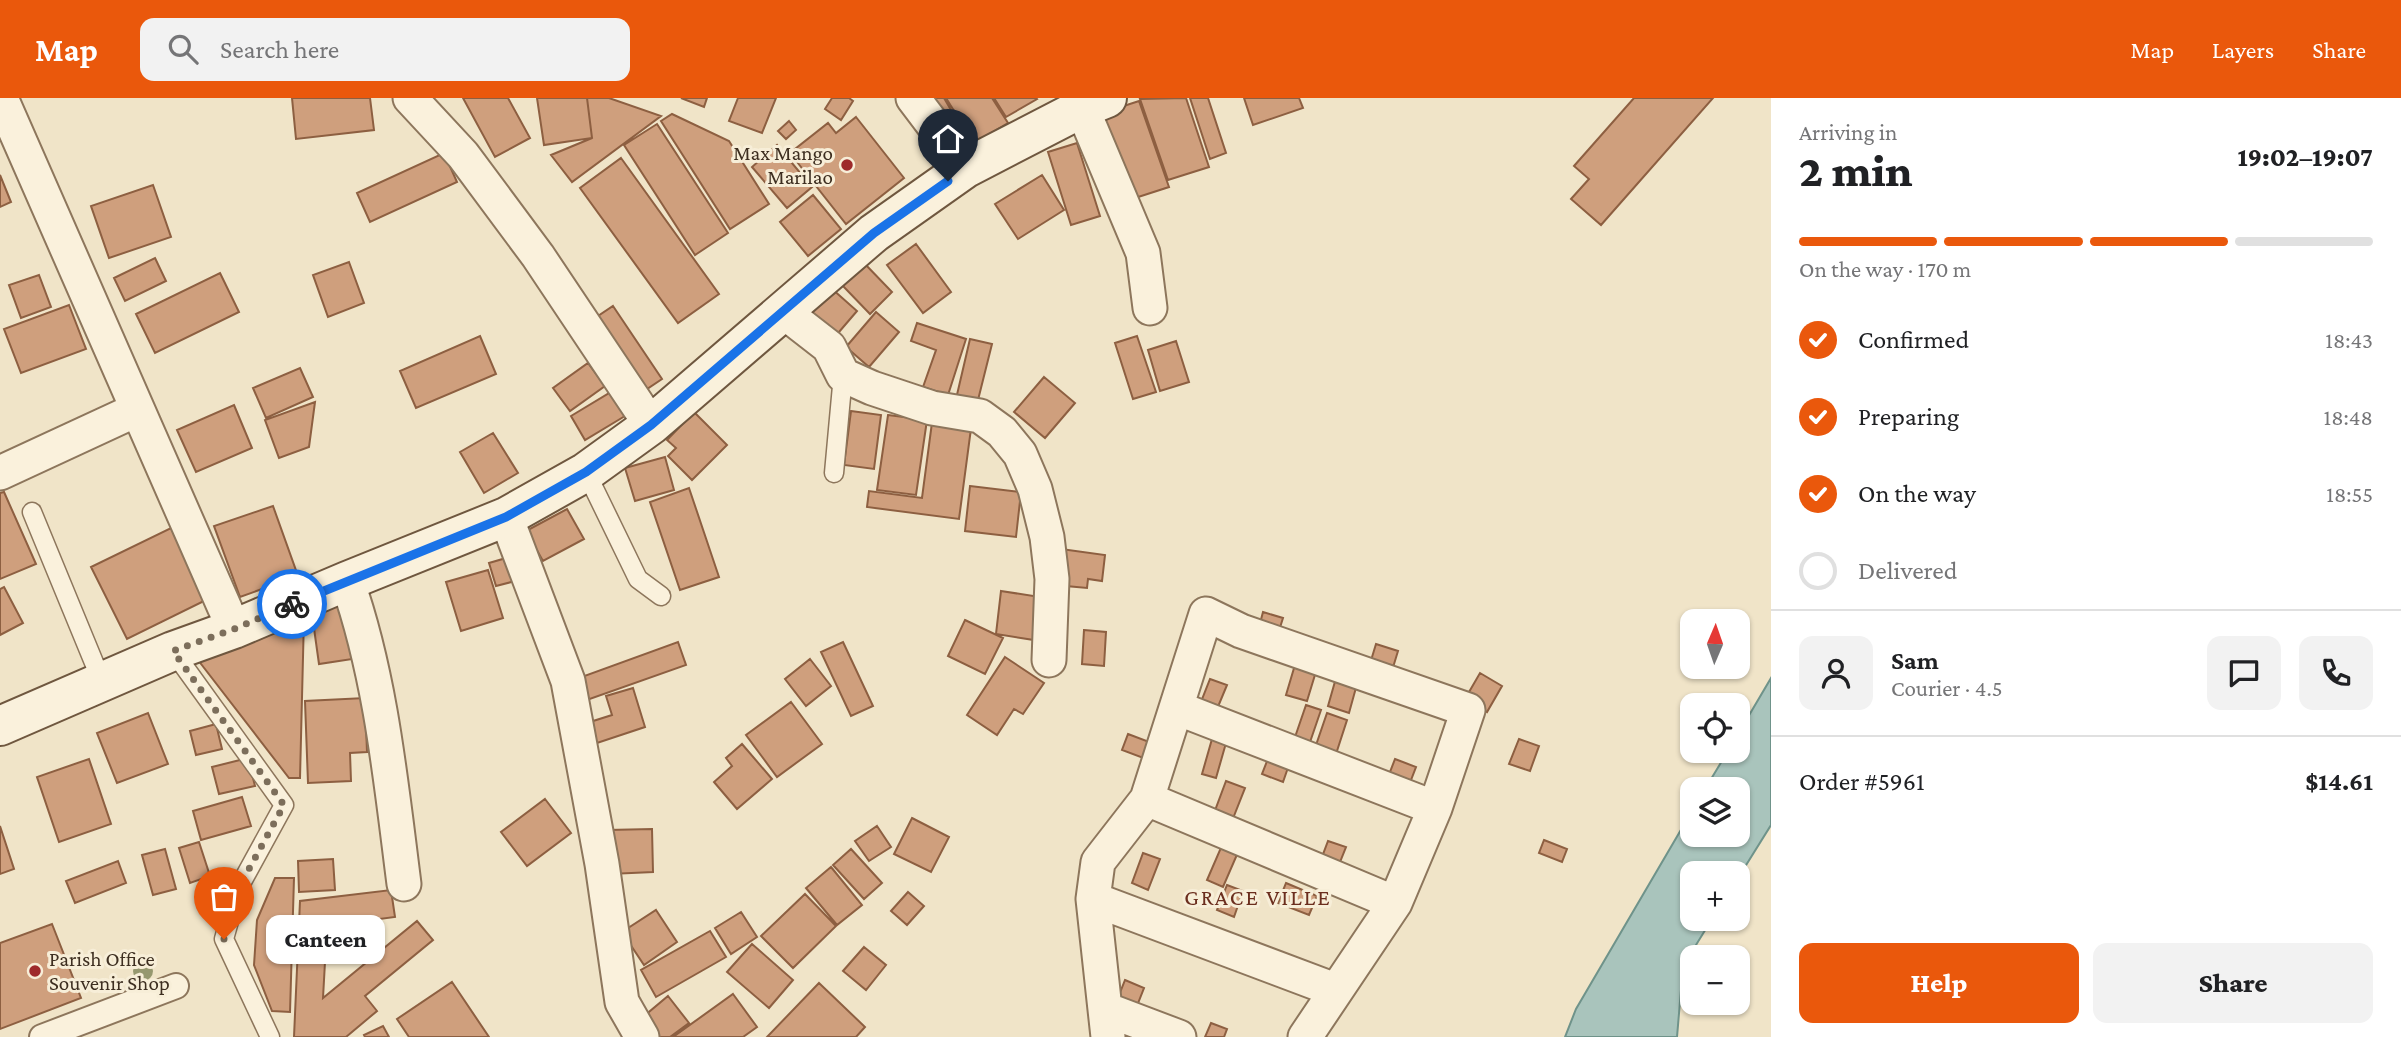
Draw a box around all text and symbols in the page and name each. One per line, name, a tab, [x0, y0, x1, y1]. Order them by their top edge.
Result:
search box	[140, 18, 630, 81]
icon: search	[164, 30, 202, 68]
text: Map	[35, 31, 98, 68]
text: Search here	[220, 35, 339, 64]
text: Map	[2130, 36, 2174, 63]
text: Layers	[2212, 36, 2274, 63]
text: Share	[2312, 36, 2366, 63]
pin	[918, 109, 978, 181]
text: Arriving in	[1799, 119, 1897, 145]
icon: home	[929, 120, 967, 158]
place label: Max Mango Marilao	[733, 141, 833, 189]
text: 19:02–19:07	[2237, 143, 2373, 172]
text: 2 min	[1799, 145, 1913, 196]
marker: Max Mango Marilao	[839, 157, 855, 173]
text: On the way · 170 m	[1799, 256, 1971, 282]
icon: check	[1799, 321, 1837, 359]
text: Confirmed	[1858, 325, 1969, 354]
text: 18:43	[2325, 327, 2373, 353]
icon: check	[1799, 398, 1837, 436]
text: Preparing	[1858, 402, 1959, 431]
text: 18:48	[2324, 404, 2373, 430]
icon: check	[1799, 475, 1837, 513]
text: On the way	[1858, 479, 1976, 508]
text: 18:55	[2326, 481, 2373, 507]
text: Delivered	[1858, 556, 1957, 585]
courier	[257, 569, 327, 639]
icon: bike	[273, 585, 311, 623]
north arrow	[1680, 609, 1750, 679]
map controls	[1680, 609, 1750, 1015]
button: person	[1799, 636, 1873, 710]
button: chat	[2207, 636, 2281, 710]
button: phone	[2299, 636, 2373, 710]
text: Sam	[1891, 646, 1939, 675]
text: Courier · 4.5	[1891, 675, 2003, 701]
button: locate	[1680, 693, 1750, 763]
text: Order #5961	[1799, 767, 1925, 796]
text: $14.61	[2305, 767, 2373, 796]
button: layers	[1680, 777, 1750, 847]
button: +	[1680, 861, 1750, 931]
pin	[194, 867, 254, 939]
icon: bag	[205, 878, 243, 916]
district label: GRACE VILLE	[1184, 884, 1332, 910]
callout: Canteen	[266, 914, 385, 964]
text: Canteen	[284, 926, 367, 952]
button: Help	[1799, 943, 2079, 1023]
button: Share	[2093, 943, 2373, 1023]
button: −	[1680, 945, 1750, 1015]
place label: Parish Office Souvenir Shop	[49, 947, 170, 995]
marker: Parish Office Souvenir Shop	[27, 963, 43, 979]

